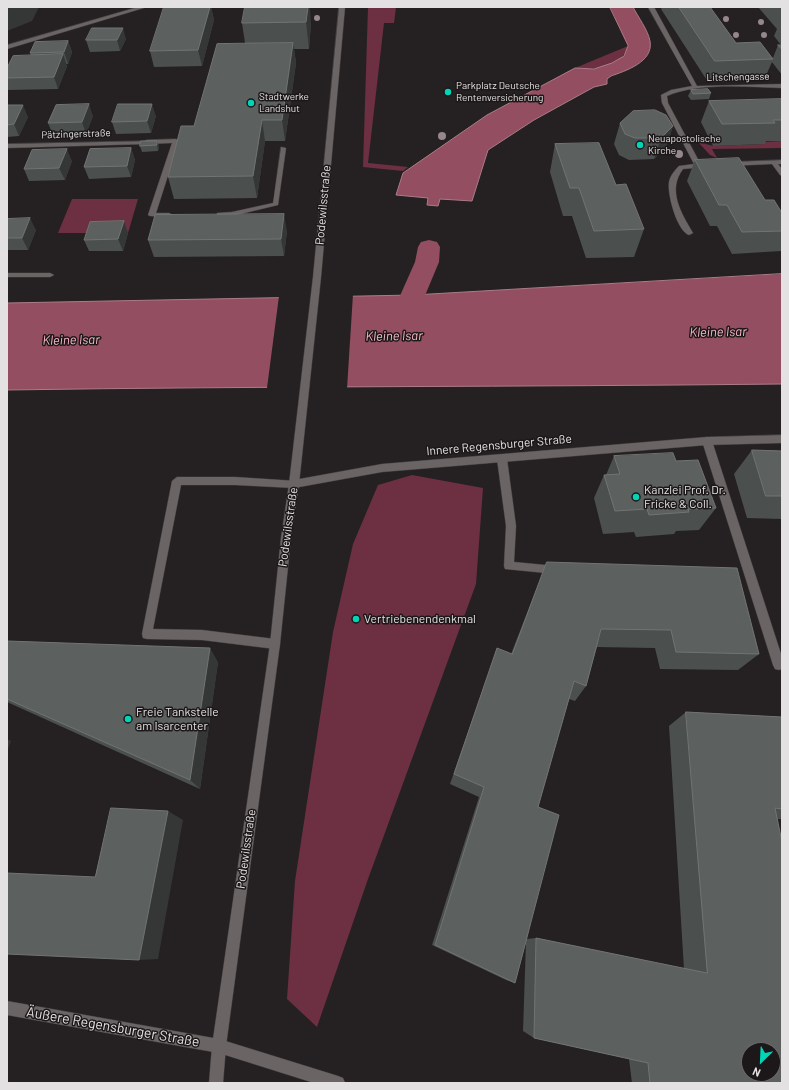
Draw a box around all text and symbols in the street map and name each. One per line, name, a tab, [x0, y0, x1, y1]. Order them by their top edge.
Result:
street label: Litschengasse	[706, 70, 770, 84]
place label: Parkplatz Deutsche Rentenversicherung	[456, 80, 543, 104]
marker: Parkplatz Deutsche Rentenversicherung	[443, 87, 453, 97]
place label: Stadtwerke Landshut	[259, 91, 309, 114]
marker: Stadtwerke Landshut	[246, 98, 256, 108]
street label: Pätzingerstraße	[41, 127, 111, 141]
place label: Neuapostolische Kirche	[648, 133, 721, 156]
marker: Neuapostolische Kirche	[635, 140, 645, 150]
street label: Podewilsstraße	[312, 165, 334, 245]
water label: Kleine Isar	[689, 324, 747, 340]
water label: Kleine Isar	[365, 328, 423, 344]
water label: Kleine Isar	[42, 332, 100, 348]
street label: Innere Regensburger Straße	[426, 431, 572, 459]
place label: Kanzlei Prof. Dr. Fricke & Coll.	[644, 483, 726, 511]
street label: Podewilsstraße	[275, 486, 301, 568]
marker: Kanzlei Prof. Dr. Fricke & Coll.	[631, 492, 641, 502]
place label: Vertriebenendenkmal	[364, 612, 476, 626]
marker: Vertriebenendenkmal	[351, 614, 361, 624]
place label: Freie Tankstelle am Isarcenter	[136, 705, 219, 733]
marker: Freie Tankstelle am Isarcenter	[123, 714, 133, 724]
street label: Podewilsstraße	[233, 808, 259, 890]
street label: Äußere Regensburger Straße	[25, 1003, 201, 1051]
north arrow	[741, 1042, 781, 1082]
text: N	[750, 1065, 762, 1080]

